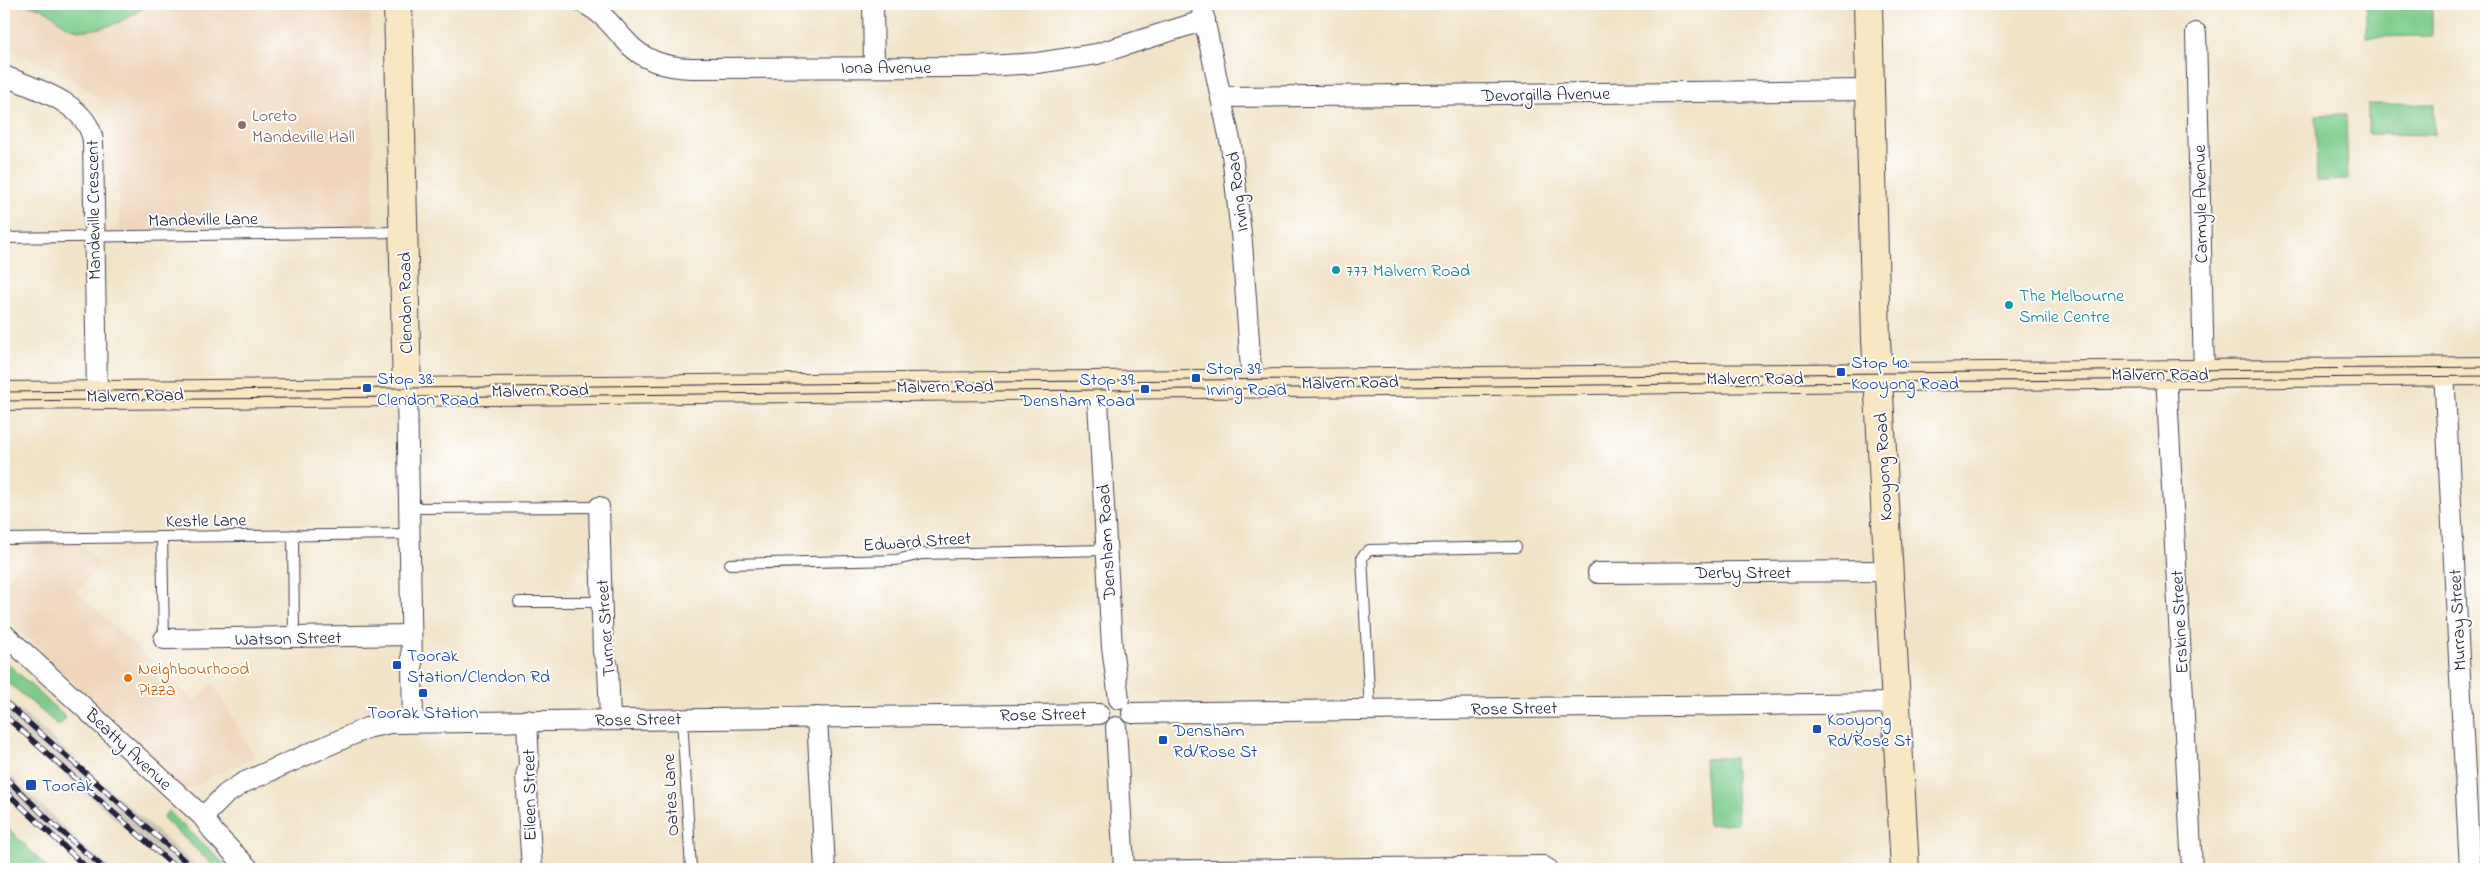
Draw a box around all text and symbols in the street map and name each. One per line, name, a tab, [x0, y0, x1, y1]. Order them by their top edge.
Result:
street label: Iona Avenue	[841, 56, 932, 82]
street label: Devorgilla Avenue	[1481, 82, 1611, 111]
place label: Loreto Mandeville Hall	[252, 104, 355, 151]
marker: Loreto Mandeville Hall	[236, 119, 248, 131]
street label: Mandeville Crescent	[81, 140, 109, 280]
street label: Carmyle Avenue	[2188, 144, 2216, 263]
street label: Irving Road	[1221, 150, 1258, 233]
street label: Mandeville Lane	[148, 207, 259, 235]
street label: Clendon Road	[393, 252, 421, 354]
place label: 777 Malvern Road	[1346, 259, 1470, 285]
marker: 777 Malvern Road	[1330, 264, 1342, 276]
place label: The Melbourne Smile Centre	[2019, 284, 2125, 331]
marker: The Melbourne Smile Centre	[2003, 299, 2015, 311]
place label: Stop 40: Kooyong Road	[1851, 351, 1959, 399]
place label: Stop 39: Irving Road	[1206, 357, 1287, 405]
street label: Malvern Road	[2111, 363, 2209, 389]
marker: Stop 40: Kooyong Road	[1835, 366, 1847, 378]
place label: Stop 38: Clendon Road	[377, 367, 479, 414]
street label: Malvern Road	[1706, 367, 1804, 393]
place label: Stop 39: Densham Road	[1019, 368, 1135, 415]
street label: Malvern Road	[1301, 370, 1399, 398]
marker: Stop 39: Irving Road	[1190, 372, 1202, 384]
street label: Malvern Road	[896, 374, 994, 402]
street label: Malvern Road	[491, 378, 589, 406]
marker: Stop 38: Clendon Road	[361, 382, 373, 394]
street label: Malvern Road	[86, 383, 184, 411]
marker: Stop 39: Densham Road	[1139, 383, 1151, 395]
street label: Kooyong Road	[1869, 412, 1902, 521]
street label: Densham Road	[1092, 484, 1124, 601]
street label: Kestle Lane	[165, 508, 248, 536]
street label: Edward Street	[862, 526, 972, 560]
street label: Derby Street	[1694, 561, 1791, 587]
street label: Murray Street	[2443, 568, 2475, 671]
street label: Erskine Street	[2165, 569, 2197, 674]
street label: Turner Street	[591, 578, 623, 677]
street label: Watson Street	[234, 626, 342, 654]
place label: Toorak Station/Clendon Rd	[407, 644, 550, 691]
place label: Neighbourhood Pizza	[138, 657, 249, 704]
marker: Toorak Station/Clendon Rd	[391, 659, 403, 671]
marker: Neighbourhood Pizza	[122, 672, 134, 684]
marker: Toorak Station	[417, 687, 429, 699]
street label: Rose Street	[1471, 696, 1557, 724]
place label: Toorak Station	[368, 701, 479, 727]
street label: Rose Street	[1000, 702, 1086, 730]
street label: Beatty Avenue	[78, 703, 178, 798]
street label: Rose Street	[595, 707, 681, 735]
place label: Kooyong Rd/Rose St	[1827, 708, 1911, 755]
place label: Densham Rd/Rose St	[1172, 719, 1257, 766]
marker: Kooyong Rd/Rose St	[1811, 723, 1823, 735]
marker: Densham Rd/Rose St	[1157, 734, 1169, 746]
street label: Eileen Street	[517, 749, 545, 841]
street label: Oates Lane	[657, 752, 687, 837]
place label: Toorak	[42, 774, 94, 800]
marker: Toorak	[24, 778, 38, 792]

